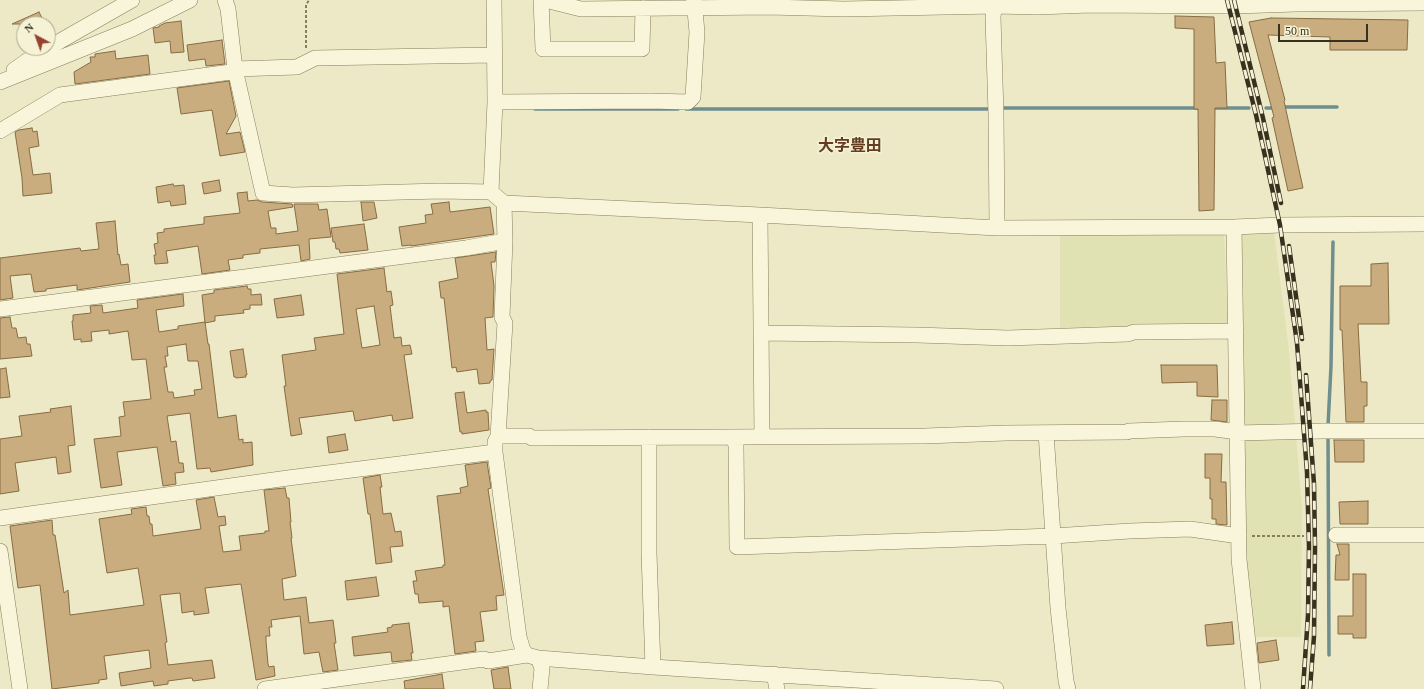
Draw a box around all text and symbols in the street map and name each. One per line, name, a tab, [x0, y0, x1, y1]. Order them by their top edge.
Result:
north arrow	[16, 16, 56, 56]
scale bar	[1280, 16, 1370, 42]
text: N	[22, 21, 36, 35]
text: 50 m	[1285, 24, 1309, 38]
district label: 大字豊田	[818, 137, 882, 157]

